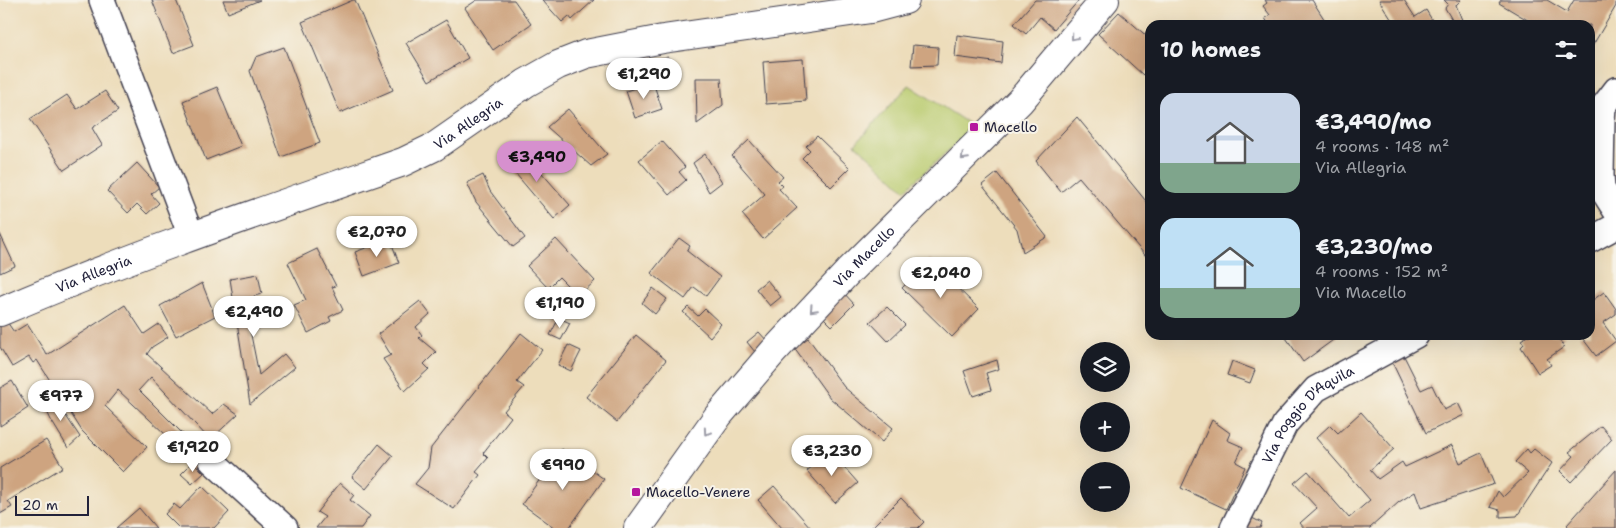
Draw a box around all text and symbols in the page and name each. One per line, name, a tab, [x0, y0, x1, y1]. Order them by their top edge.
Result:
one-way arrow	[1071, 32, 1080, 41]
text: 10 homes	[1160, 36, 1261, 64]
icon: filters	[1552, 36, 1580, 64]
pin: €1,290	[603, 58, 685, 100]
text: €1,290	[617, 63, 671, 84]
street label: Via Allegria	[430, 93, 506, 154]
text: €3,490/mo	[1315, 108, 1432, 136]
icon: home	[1200, 113, 1260, 173]
place label: Macello	[984, 118, 1037, 136]
marker: Macello	[968, 121, 980, 133]
text: 4 rooms · 148 m²	[1315, 136, 1449, 157]
pin: €3,490	[496, 140, 578, 183]
text: €3,490	[508, 146, 566, 167]
one-way arrow	[961, 151, 970, 160]
text: Via Allegria	[1315, 157, 1406, 178]
pin: €2,070	[336, 216, 418, 258]
text: €2,070	[347, 221, 407, 242]
street label: Via Macello	[829, 222, 899, 291]
text: €3,230/mo	[1315, 233, 1433, 261]
icon: home	[1200, 238, 1260, 298]
street label: Via Allegria	[53, 251, 134, 297]
pin: €2,040	[900, 256, 982, 299]
text: 4 rooms · 152 m²	[1315, 261, 1448, 282]
text: €2,040	[911, 262, 971, 283]
text: Via Macello	[1315, 282, 1406, 303]
pin: €1,190	[519, 286, 601, 329]
text: €1,190	[535, 292, 585, 313]
pin: €2,490	[213, 296, 295, 338]
text: €2,490	[225, 301, 283, 322]
one-way arrow	[810, 304, 819, 313]
map controls	[1080, 342, 1130, 512]
button: layers	[1080, 342, 1130, 392]
street label: Via Poggio D'Aquila	[1258, 361, 1357, 466]
pin: €977	[31, 380, 91, 422]
text: €977	[39, 385, 83, 406]
button: +	[1080, 402, 1130, 452]
one-way arrow	[704, 426, 713, 436]
pin: €1,920	[152, 430, 234, 473]
pin: €3,230	[791, 434, 873, 477]
text: €1,920	[167, 436, 219, 457]
text: €3,230	[802, 440, 862, 461]
pin: €990	[533, 448, 593, 491]
text: €990	[541, 454, 585, 475]
button: −	[1080, 462, 1130, 512]
place label: Macello-Venere	[646, 483, 750, 501]
marker: Macello-Venere	[630, 486, 642, 498]
scale bar	[15, 493, 89, 516]
text: 20 m	[22, 496, 58, 514]

